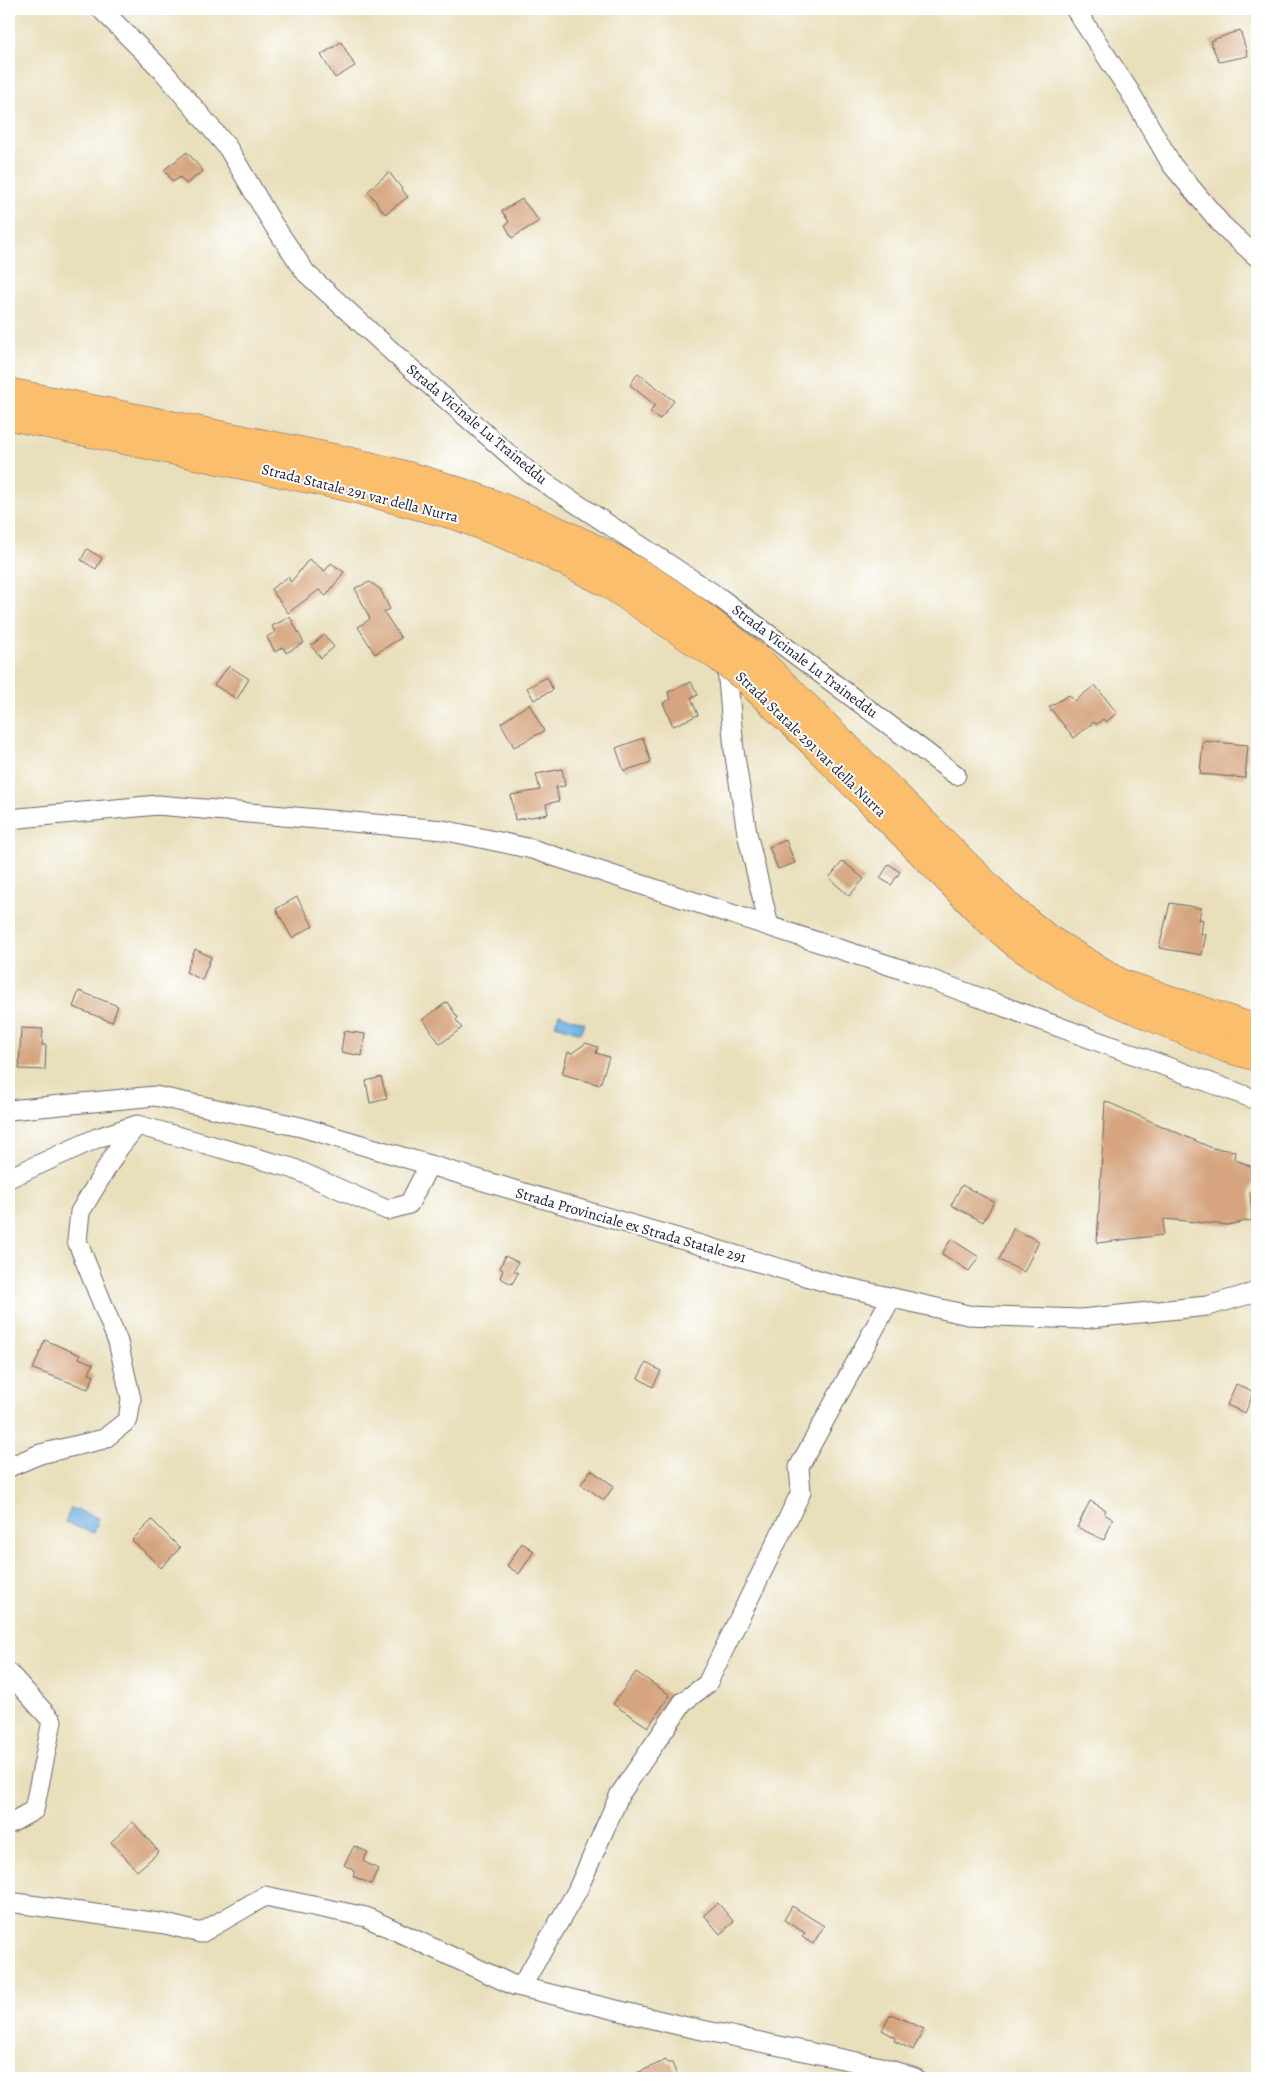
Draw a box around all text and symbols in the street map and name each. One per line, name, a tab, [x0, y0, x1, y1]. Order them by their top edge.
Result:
street label: Strada Vicinale Lu Traineddu	[402, 359, 552, 489]
street label: Strada Statale 291 var della Nurra	[259, 459, 461, 527]
street label: Strada Vicinale Lu Traineddu	[728, 599, 883, 723]
street label: Strada Statale 291 var della Nurra	[731, 667, 891, 821]
street label: Strada Provinciale ex Strada Statale 291	[513, 1182, 749, 1268]

